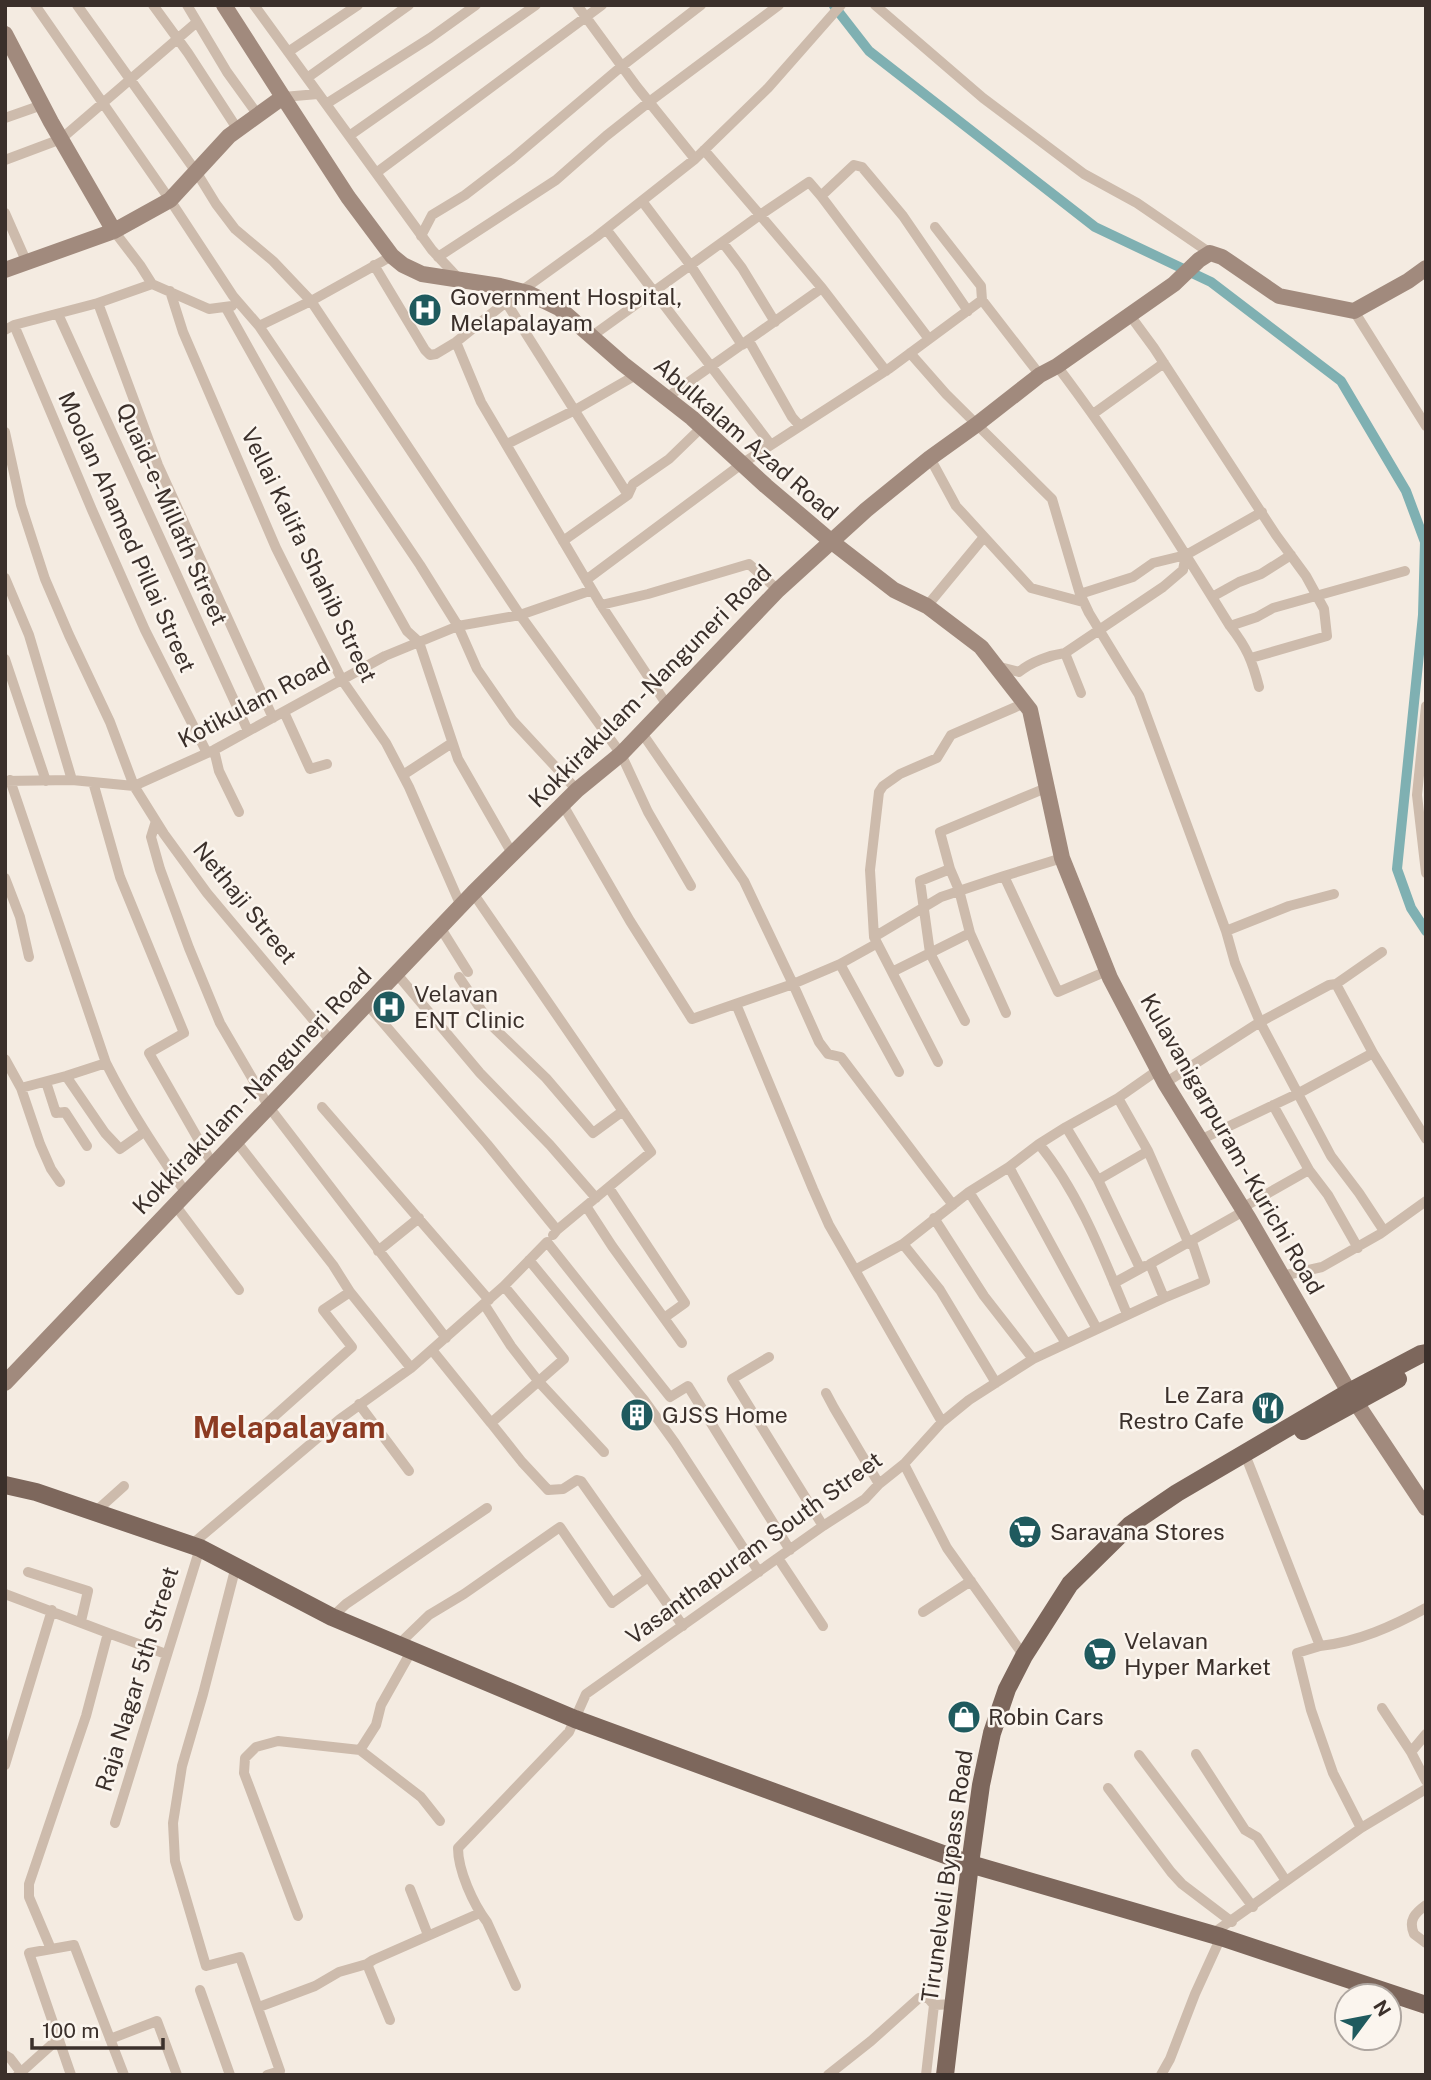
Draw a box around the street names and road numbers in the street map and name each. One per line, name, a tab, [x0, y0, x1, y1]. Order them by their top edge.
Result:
street label: Abulkalam Azad Road	[649, 351, 844, 526]
street label: Moolan Ahamed Pillai Street	[53, 387, 202, 676]
street label: Quaid-e-Millath Street	[111, 399, 234, 629]
street label: Vellai Kalifa Shahib Street	[236, 423, 383, 687]
street label: Kokkirakulam - Nanguneri Road	[523, 559, 777, 813]
street label: Kotikulam Road	[173, 650, 334, 753]
street label: Nethaji Street	[188, 836, 303, 969]
street label: Kokkirakulam - Nanguneri Road	[127, 962, 377, 1219]
street label: Kulavanigarpuram - Kurichi Road	[1135, 989, 1330, 1299]
street label: Vasanthapuram South Street	[620, 1446, 887, 1650]
street label: Raja Nagar 5th Street	[89, 1563, 184, 1794]
street label: Tirunelveli Bypass Road	[915, 1748, 978, 2004]

